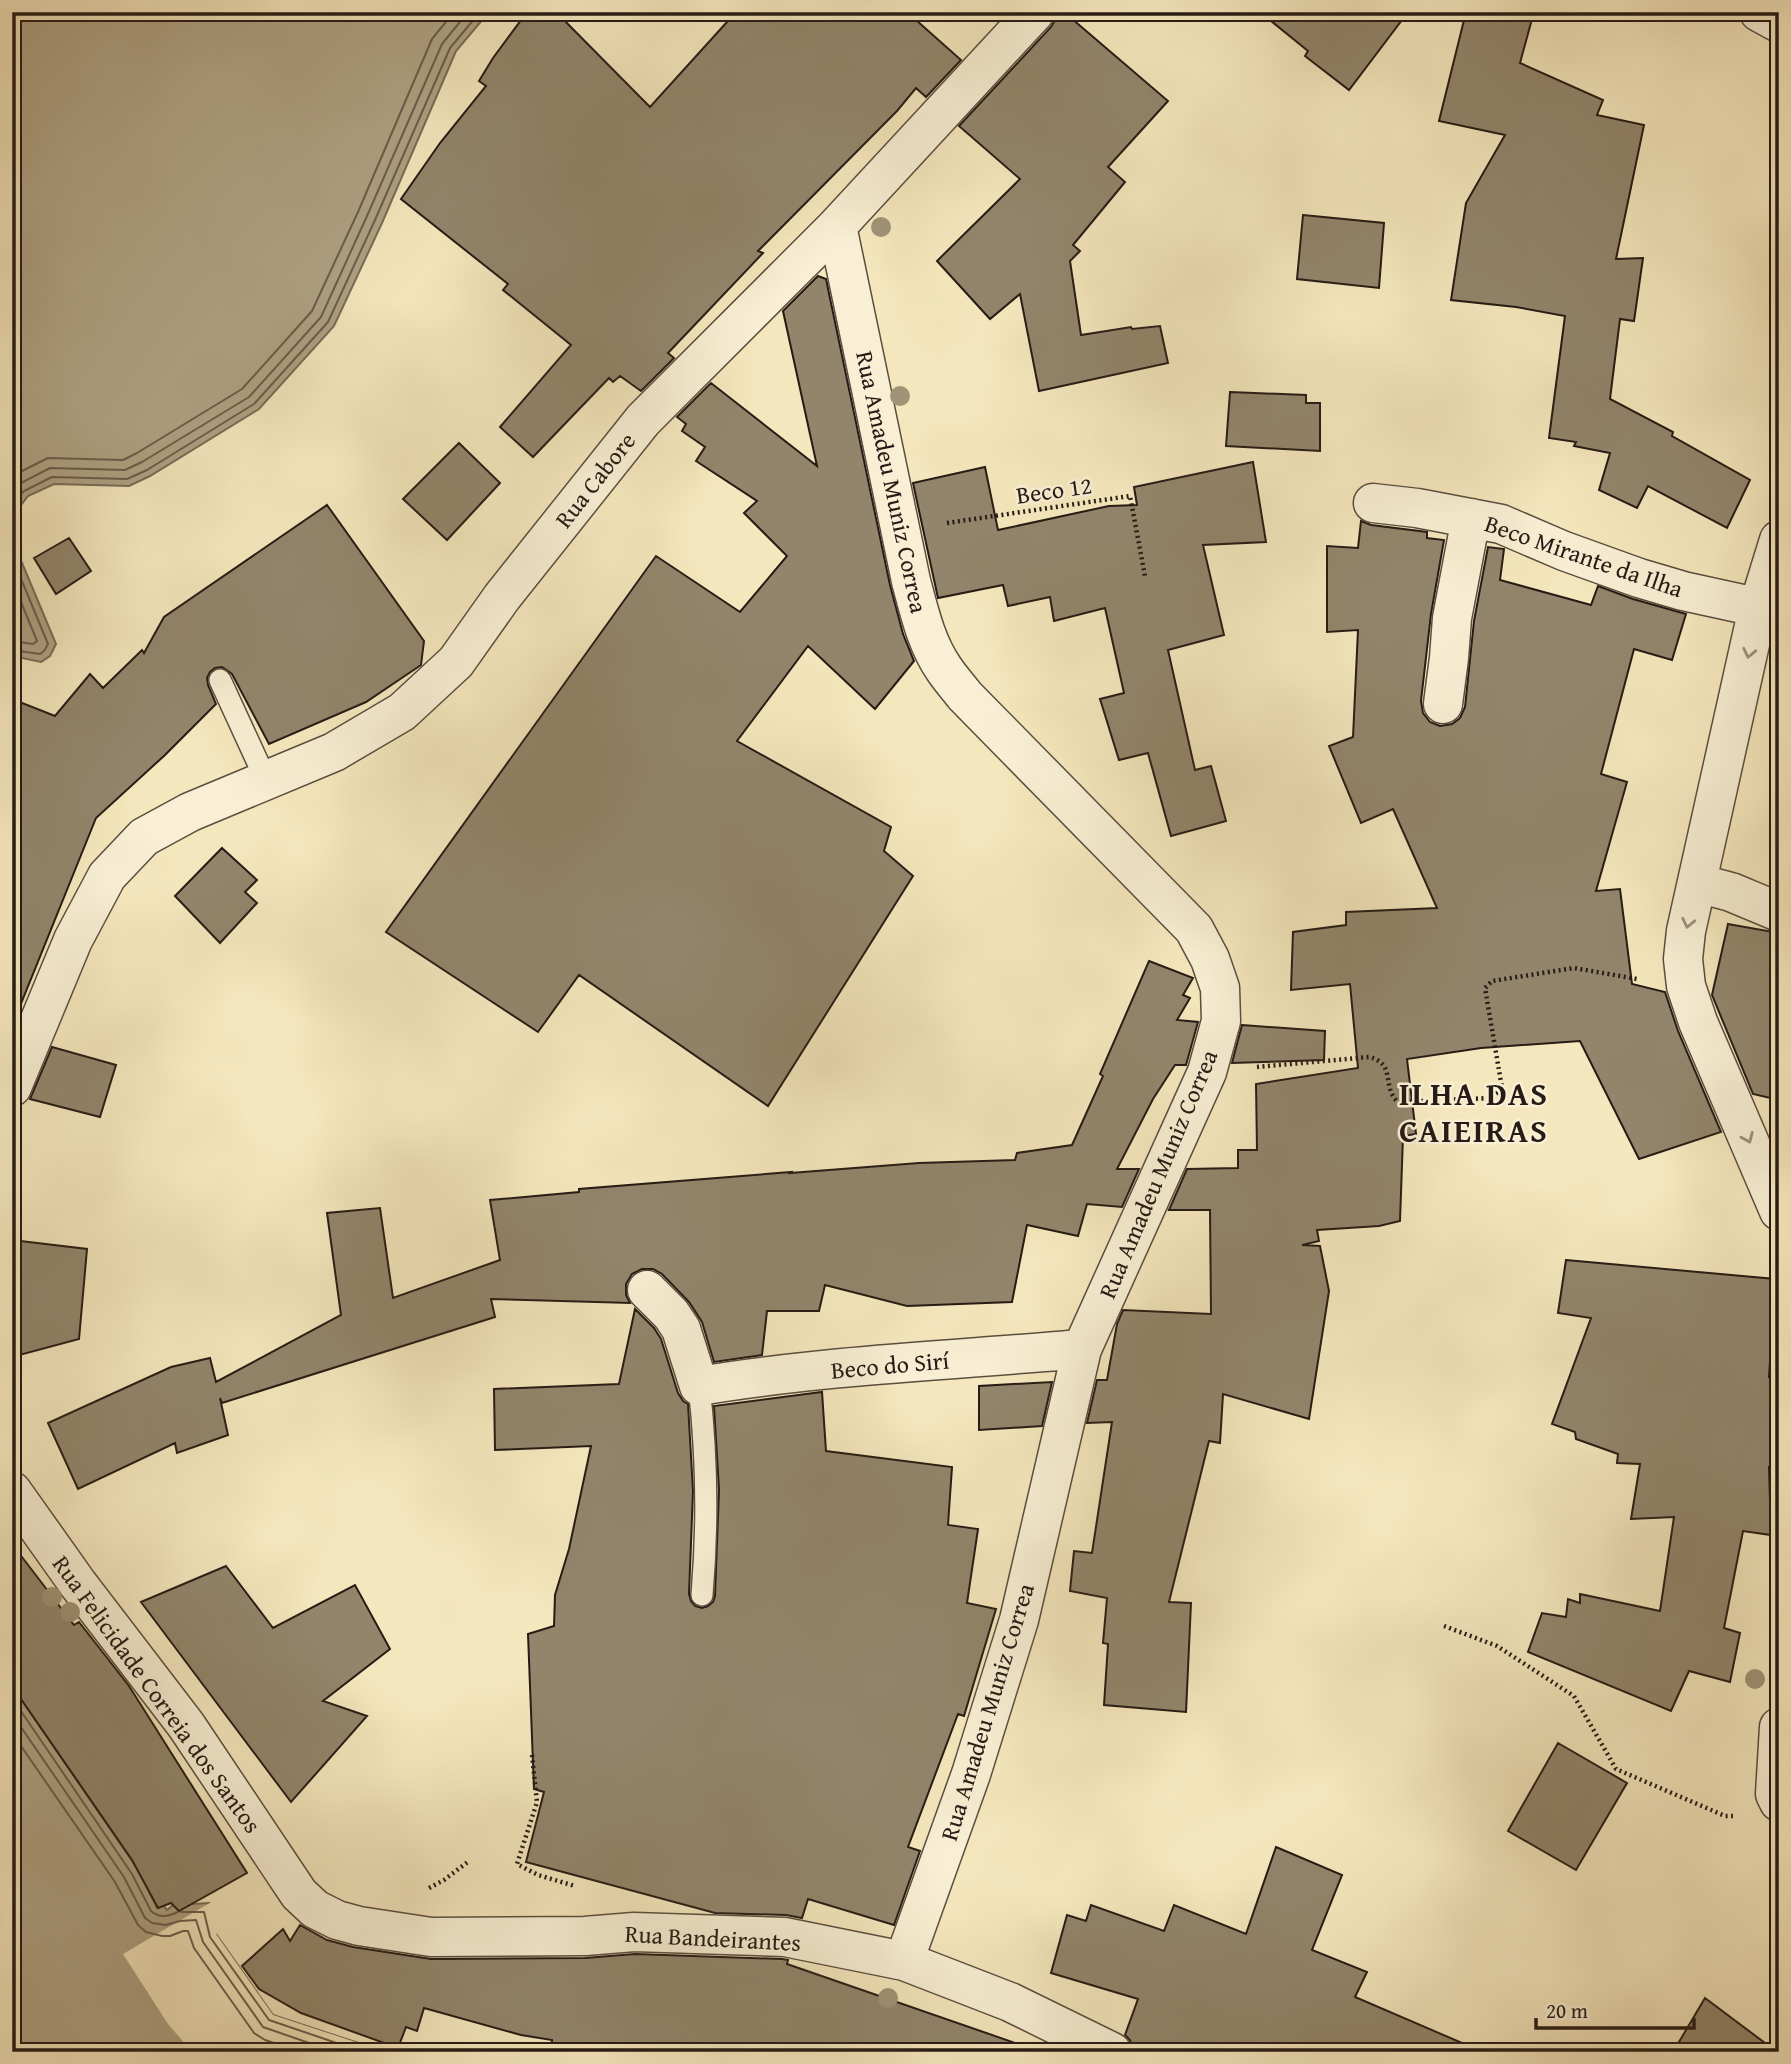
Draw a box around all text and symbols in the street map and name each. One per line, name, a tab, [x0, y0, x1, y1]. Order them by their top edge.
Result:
street label: Rua Amadeu Muniz Correa	[847, 348, 937, 617]
street label: Rua Cabore	[546, 425, 644, 535]
street label: Beco 12	[1014, 467, 1094, 513]
street label: Beco Mirante da Ilha	[1480, 506, 1688, 607]
one-way arrow	[1742, 647, 1757, 659]
one-way arrow	[1682, 917, 1697, 929]
street label: Rua Amadeu Muniz Correa	[1090, 1044, 1227, 1304]
district label: ILHA DAS CAIEIRAS	[1399, 1070, 1549, 1154]
one-way arrow	[1739, 1131, 1753, 1143]
street label: Beco do Sirí	[829, 1342, 952, 1388]
street label: Rua Felicidade Correia dos Santos	[44, 1548, 270, 1840]
street label: Rua Amadeu Muniz Correa	[931, 1578, 1043, 1845]
street label: Rua Bandeirantes	[624, 1916, 802, 1960]
scale bar	[1536, 1987, 1693, 2031]
text: 20 m	[1546, 1995, 1588, 2026]

